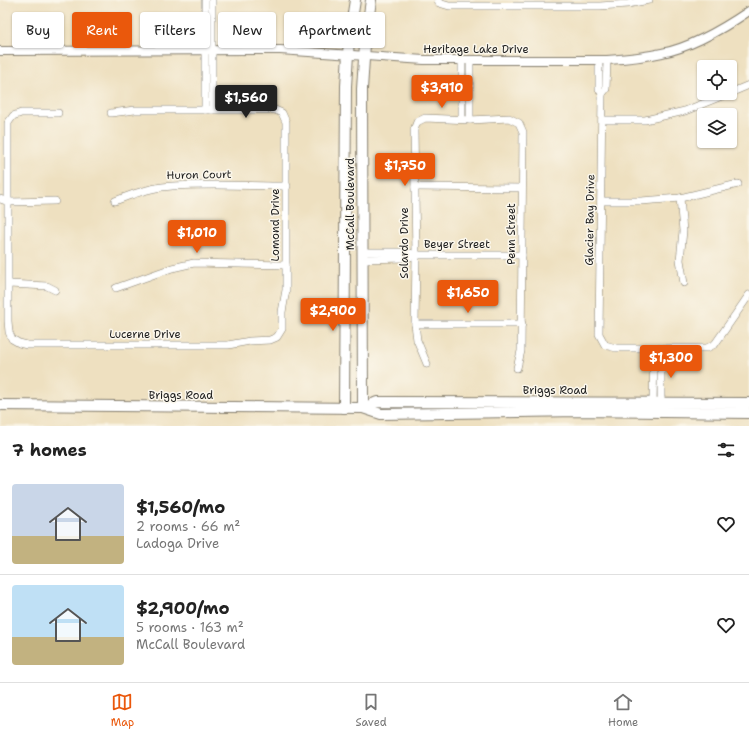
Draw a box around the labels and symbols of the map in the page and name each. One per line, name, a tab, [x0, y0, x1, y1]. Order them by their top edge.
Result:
street label: Heritage Lake Drive	[423, 42, 529, 57]
pin: $3,910	[409, 75, 475, 109]
pin: $1,560	[213, 85, 279, 119]
pin: $1,750	[372, 153, 438, 187]
street label: McCall Boulevard	[343, 158, 358, 250]
street label: Huron Court	[166, 167, 232, 183]
street label: Glacier Bay Drive	[582, 174, 598, 266]
street label: Lomond Drive	[268, 189, 283, 261]
street label: Penn Street	[504, 203, 519, 265]
street label: Solardo Drive	[397, 207, 412, 279]
pin: $1,010	[164, 220, 230, 254]
street label: Beyer Street	[424, 237, 490, 252]
pin: $1,650	[435, 280, 501, 314]
pin: $2,900	[300, 298, 366, 332]
street label: Lucerne Drive	[109, 327, 181, 342]
pin: $1,300	[638, 345, 704, 379]
street label: Briggs Road	[523, 383, 587, 398]
street label: Briggs Road	[149, 388, 213, 403]

